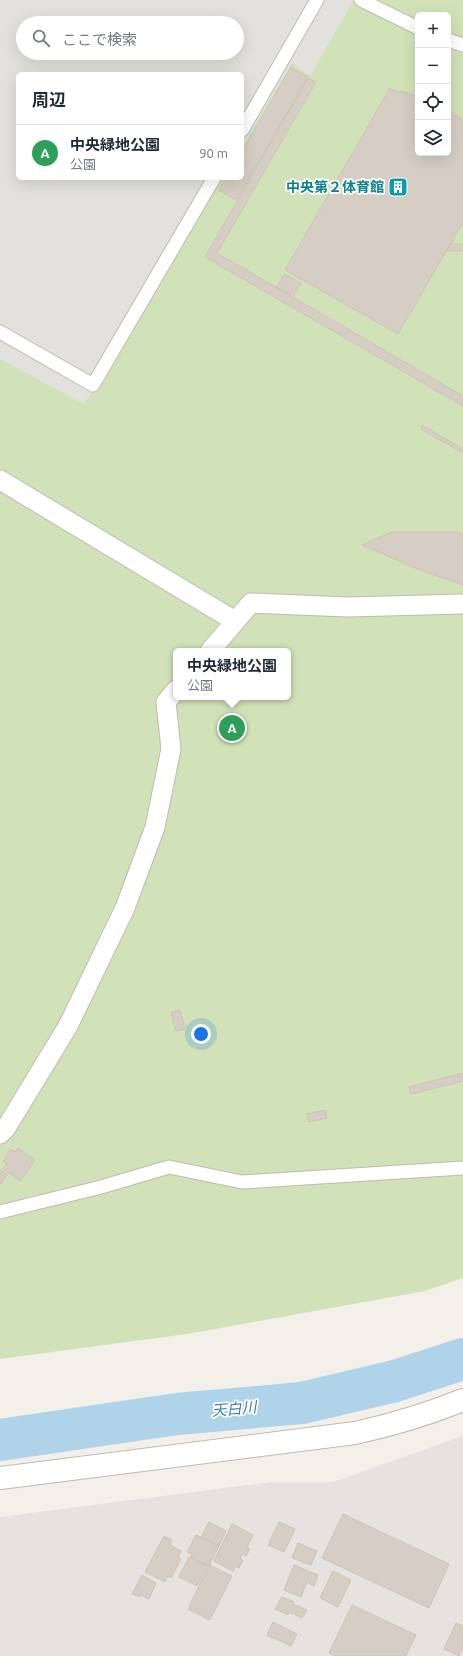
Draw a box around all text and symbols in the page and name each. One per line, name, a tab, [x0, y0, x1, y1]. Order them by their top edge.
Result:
map controls	[415, 12, 451, 156]
button: +	[415, 12, 451, 48]
search box	[16, 16, 244, 60]
icon: search	[30, 27, 52, 49]
text: ここで検索	[62, 31, 137, 48]
button: −	[415, 48, 451, 84]
button: locate	[415, 84, 451, 120]
text: 周辺	[32, 90, 66, 109]
button: layers	[415, 120, 451, 156]
text: 中央緑地公園	[70, 136, 160, 153]
text: A	[40, 146, 50, 160]
text: 90 m	[199, 146, 228, 160]
text: 公園	[70, 157, 96, 171]
building icon: 中央第２体育館	[387, 176, 409, 198]
place label: 中央第２体育館	[286, 179, 384, 195]
popup	[173, 648, 291, 700]
text: 中央緑地公園	[187, 657, 277, 674]
text: 公園	[187, 678, 213, 692]
pin: A	[219, 713, 245, 743]
your location	[191, 1024, 211, 1044]
water label: 天白川	[211, 1398, 259, 1419]

